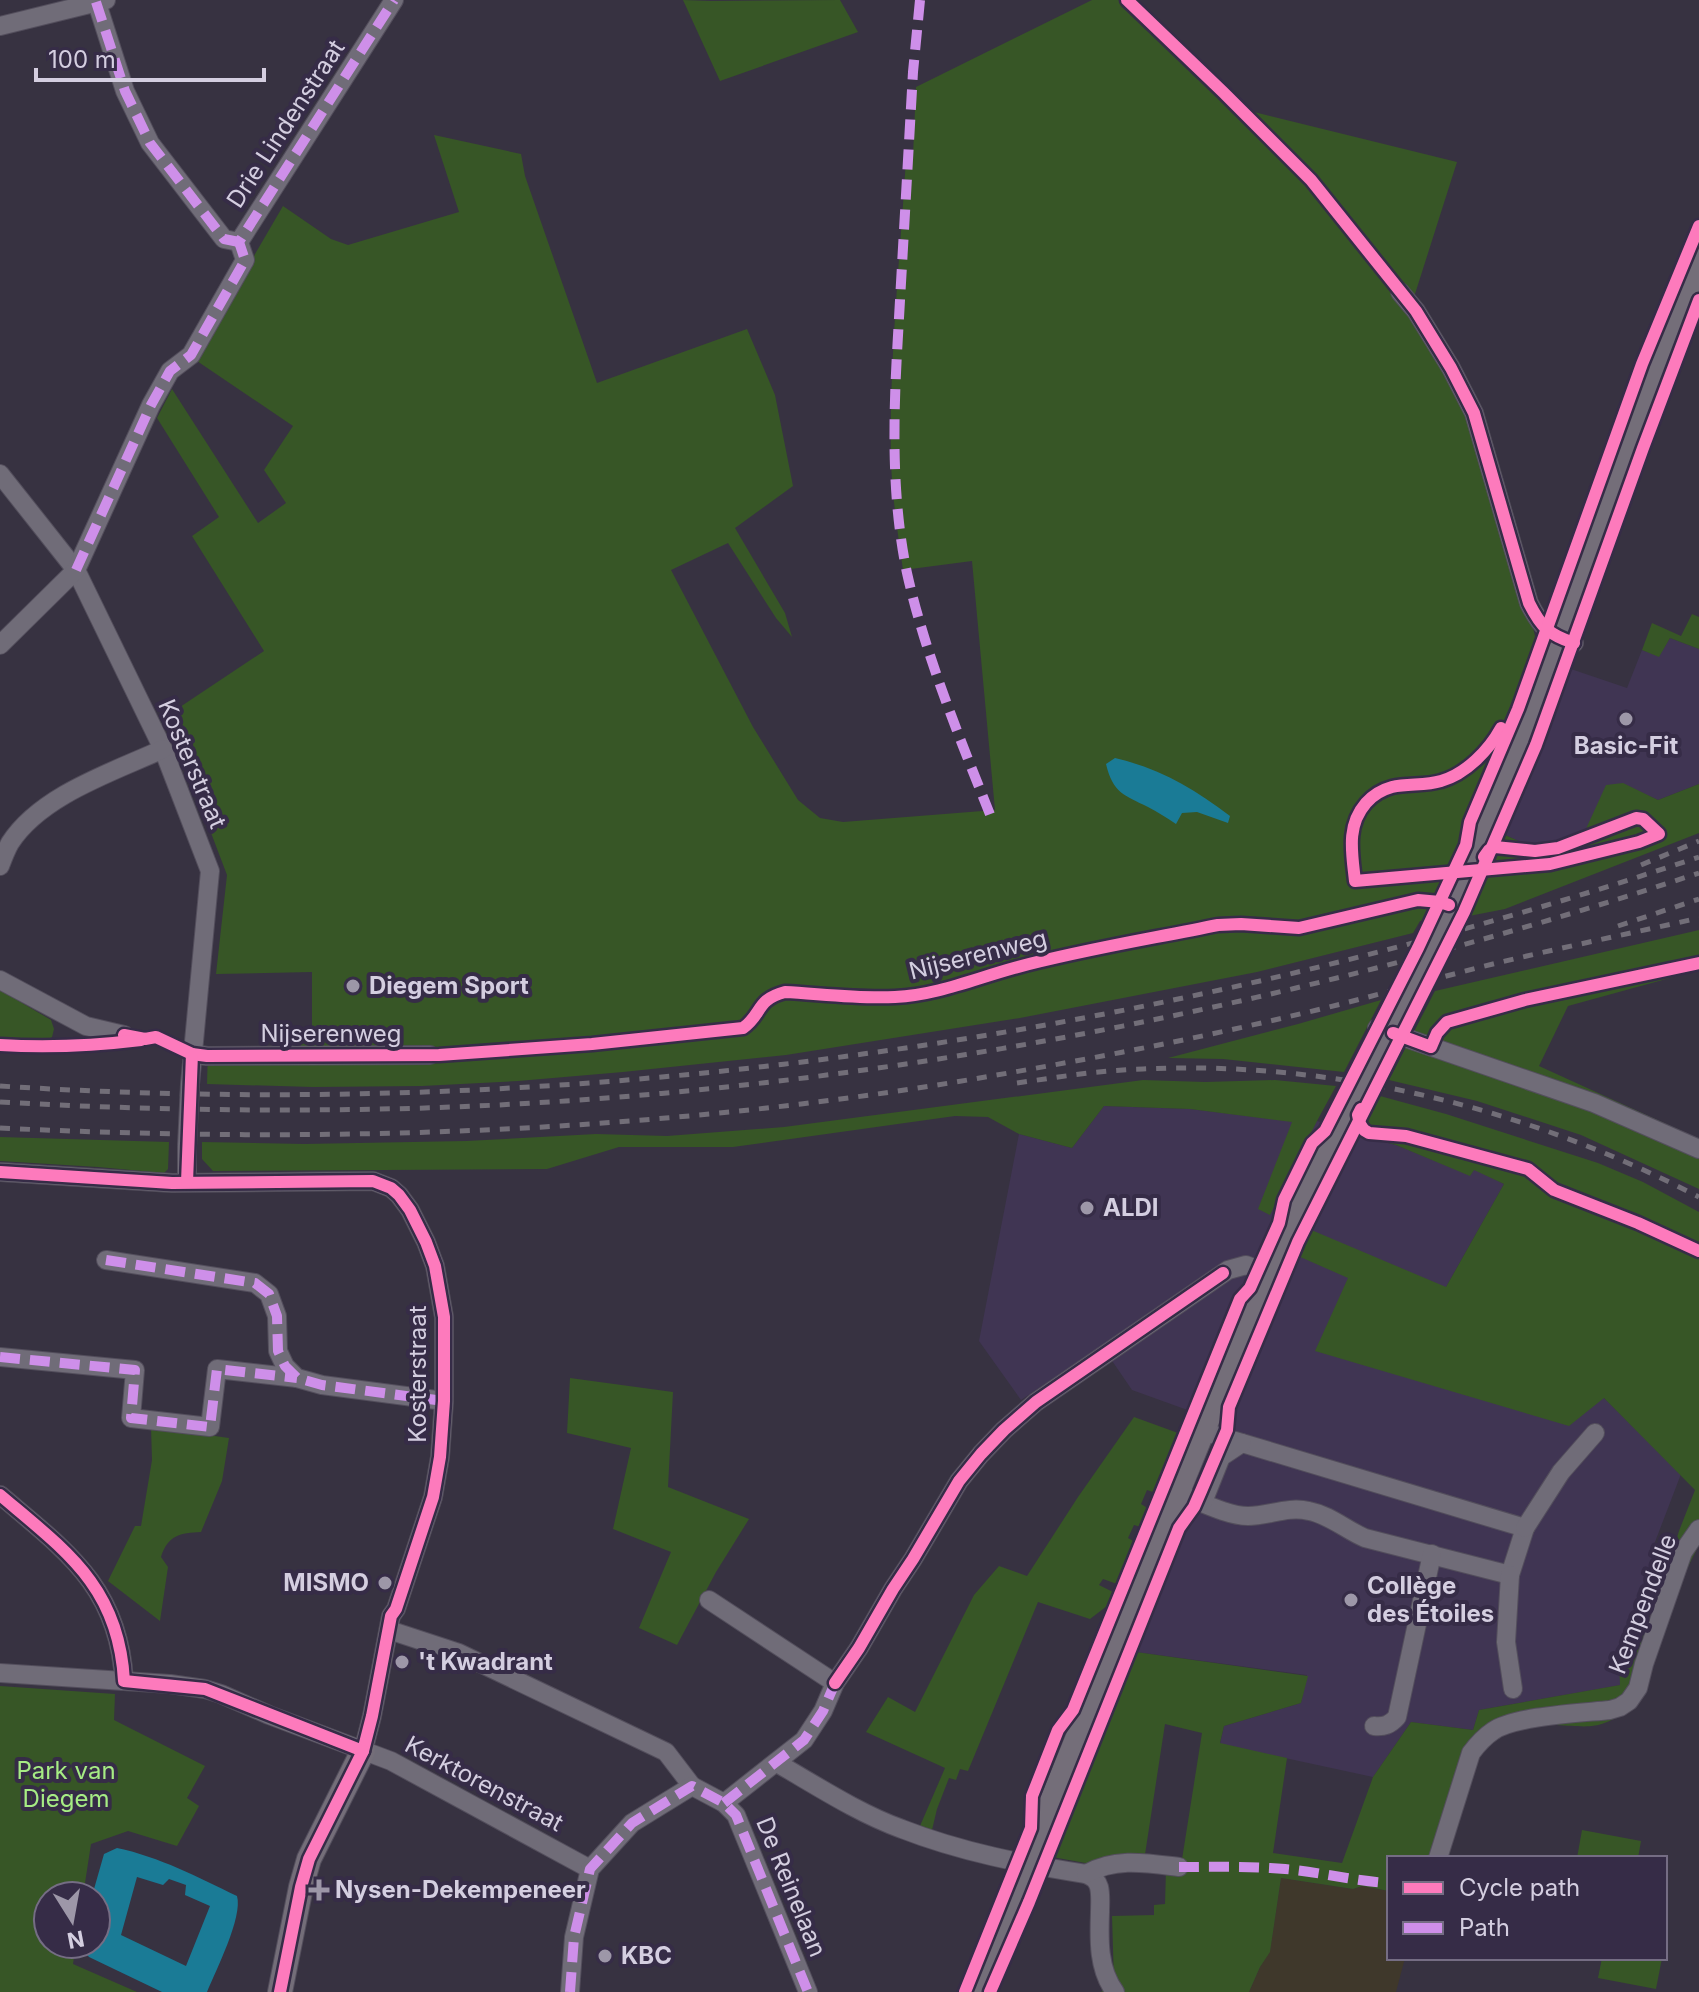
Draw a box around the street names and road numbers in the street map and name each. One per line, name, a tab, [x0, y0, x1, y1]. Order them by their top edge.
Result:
street label: Drie Lindenstraat	[221, 34, 351, 213]
street label: Kosterstraat	[152, 695, 233, 833]
street label: Nijserenweg	[906, 923, 1050, 986]
street label: Nijserenweg	[260, 1019, 402, 1048]
street label: Kosterstraat	[403, 1305, 432, 1443]
street label: Kempendelle	[1603, 1530, 1682, 1678]
street label: Kerktorenstraat	[400, 1730, 568, 1837]
street label: De Reinelaan	[750, 1813, 833, 1961]

